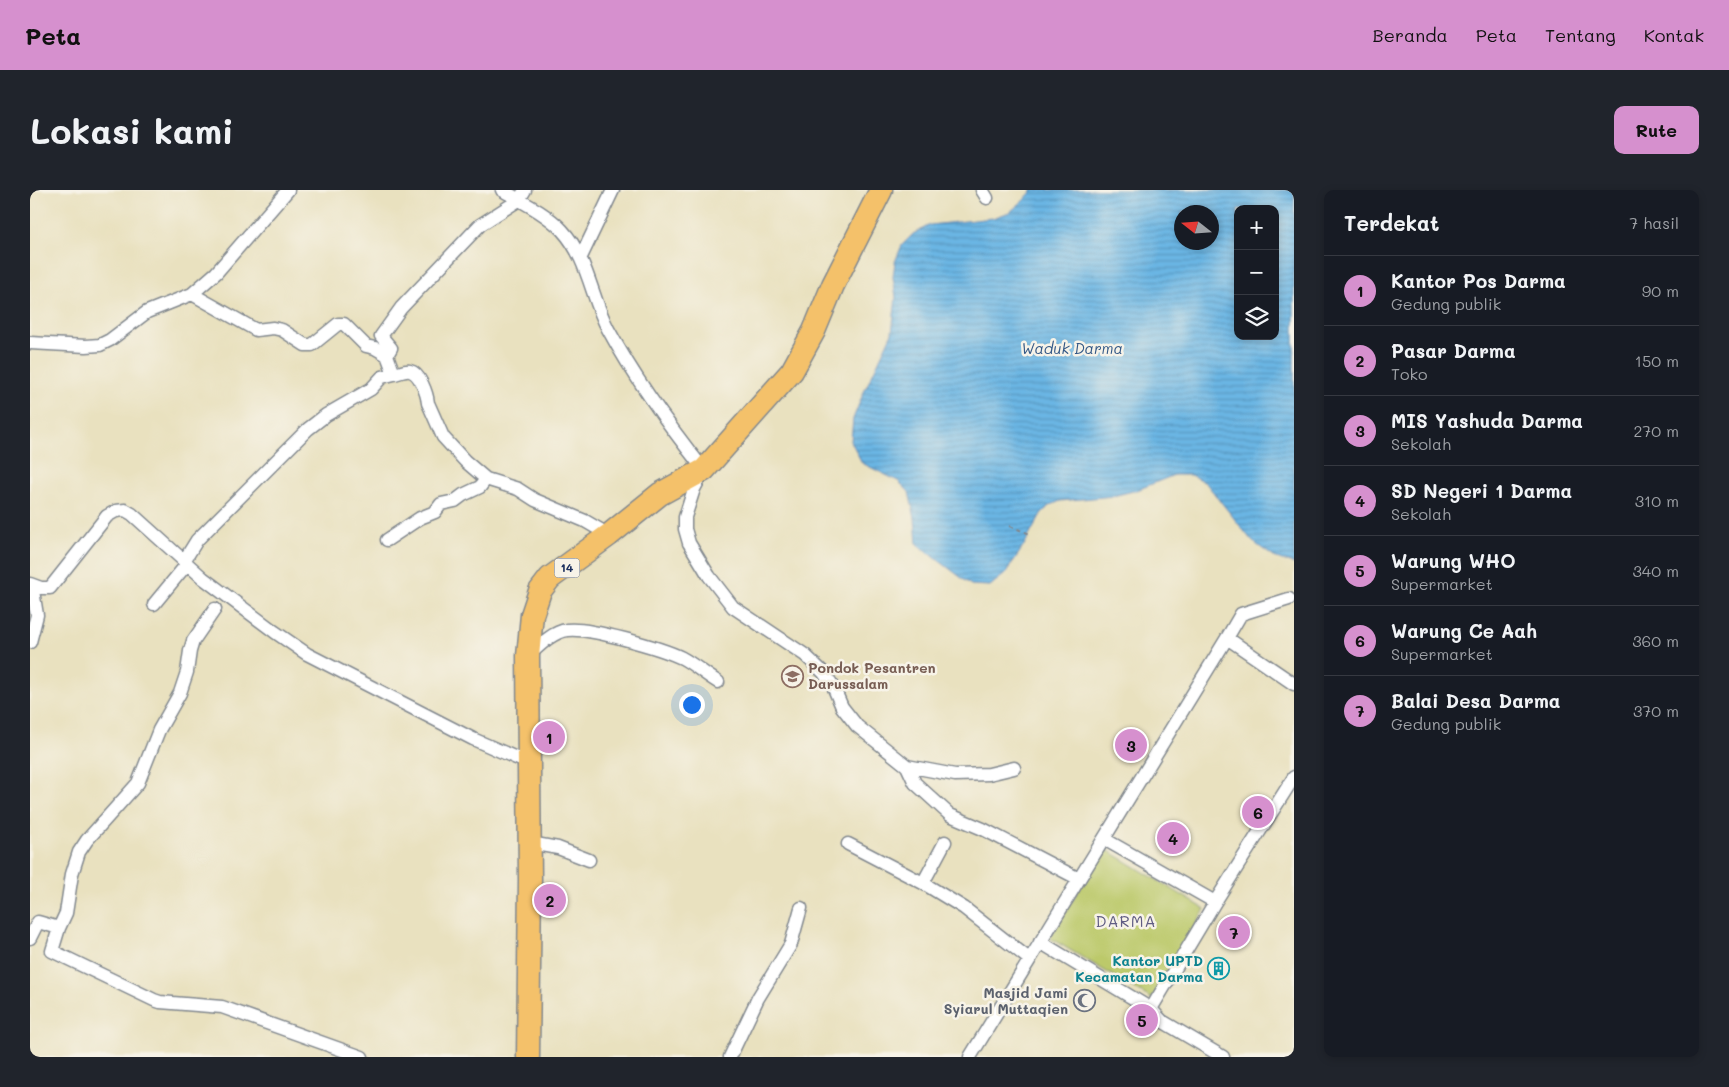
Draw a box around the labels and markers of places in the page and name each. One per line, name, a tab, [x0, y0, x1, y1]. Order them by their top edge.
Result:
place label: Pondok Pesantren Darussalam	[808, 658, 936, 693]
school or university icon: Pondok Pesantren Darussalam	[780, 664, 804, 688]
pin: 1	[533, 718, 565, 756]
pin: 3	[1115, 726, 1147, 764]
pin: 6	[1242, 793, 1274, 831]
pin: 4	[1157, 819, 1189, 857]
pin: 2	[534, 881, 566, 919]
pin: 7	[1218, 913, 1250, 951]
place label: Kantor UPTD Kecamatan Darma	[1075, 951, 1203, 986]
building icon: Kantor UPTD Kecamatan Darma	[1207, 957, 1231, 981]
place label: Masjid Jami Syiarul Muttaqien	[944, 983, 1068, 1018]
mosque icon: Masjid Jami Syiarul Muttaqien	[1072, 989, 1096, 1013]
pin: 5	[1126, 1001, 1158, 1039]

